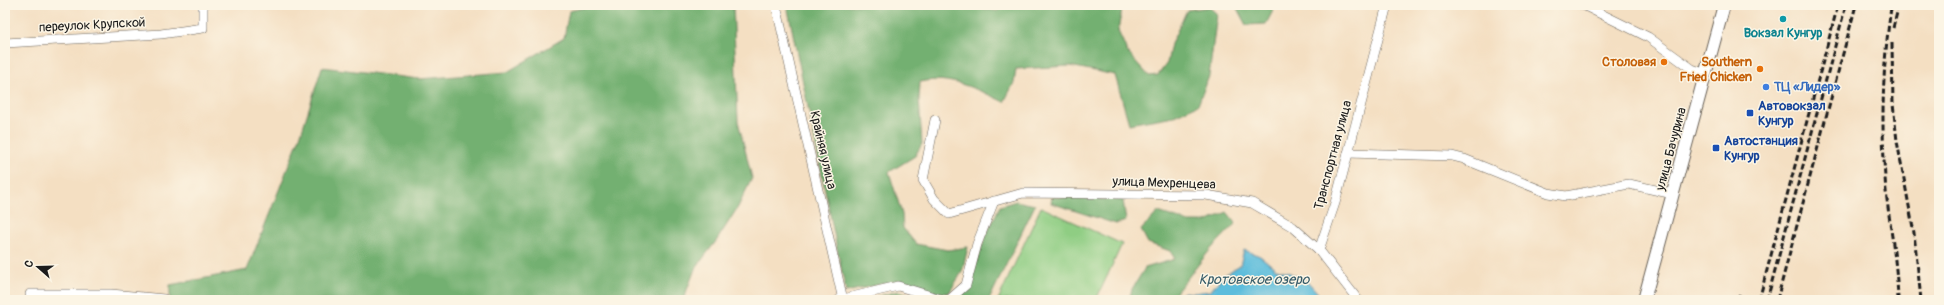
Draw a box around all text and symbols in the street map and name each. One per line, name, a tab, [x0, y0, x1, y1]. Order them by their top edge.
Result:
street label: переулок Крупской	[38, 14, 146, 36]
marker: Вокзал Кунгур	[1778, 14, 1788, 24]
place label: Вокзал Кунгур	[1744, 25, 1822, 41]
place label: Столовая	[1602, 54, 1656, 70]
place label: Southern Fried Chicken	[1680, 54, 1753, 85]
marker: Столовая	[1659, 57, 1669, 67]
marker: Southern Fried Chicken	[1755, 64, 1765, 74]
place label: ТЦ «Лидер»	[1773, 79, 1841, 95]
marker: ТЦ «Лидер»	[1761, 82, 1771, 92]
place label: Автовокзал Кунгур	[1758, 98, 1826, 129]
street label: Транспортная улица	[1311, 99, 1355, 211]
street label: улица Бачурина	[1652, 106, 1690, 193]
marker: Автовокзал Кунгур	[1745, 108, 1755, 118]
street label: Крайняя улица	[806, 109, 840, 191]
place label: Автостанция Кунгур	[1724, 133, 1798, 164]
marker: Автостанция Кунгур	[1711, 143, 1721, 153]
street label: улица Мехренцева	[1111, 173, 1216, 193]
north arrow	[18, 247, 58, 287]
text: С	[22, 258, 36, 269]
water label: Кротовское озеро	[1199, 271, 1311, 288]

